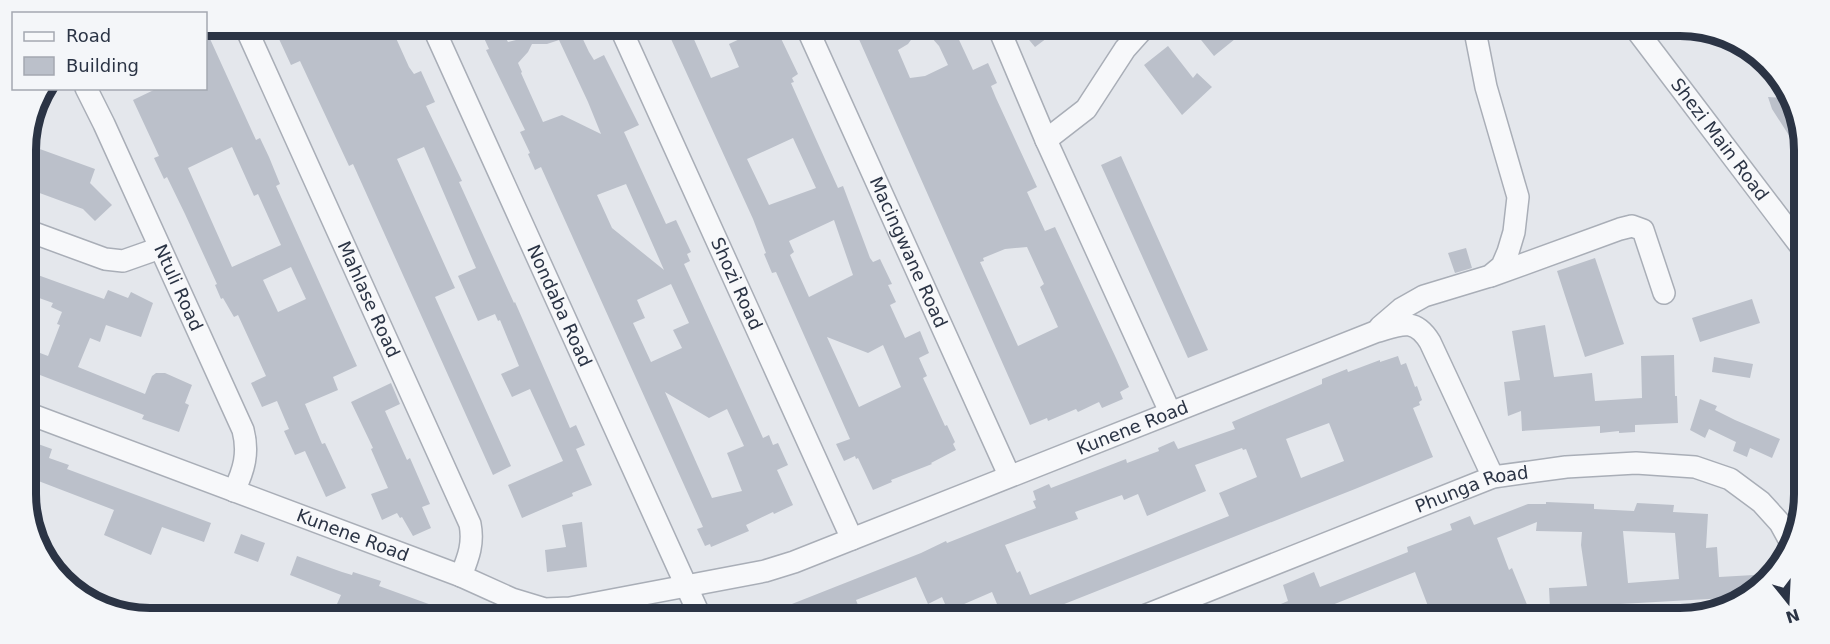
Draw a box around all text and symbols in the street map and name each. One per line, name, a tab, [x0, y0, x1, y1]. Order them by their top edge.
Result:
legend	[12, 12, 207, 90]
text: Road	[66, 25, 111, 46]
text: Building	[66, 55, 139, 76]
street label: Shezi Main Road	[1667, 74, 1773, 205]
street label: Macingwane Road	[866, 173, 952, 331]
street label: Shozi Road	[707, 234, 767, 333]
street label: Mahlase Road	[334, 238, 404, 361]
street label: Ntuli Road	[150, 241, 208, 334]
street label: Nondaba Road	[523, 241, 597, 370]
street label: Kunene Road	[1074, 396, 1191, 459]
street label: Phunga Road	[1412, 461, 1530, 517]
street label: Kunene Road	[294, 504, 412, 566]
north arrow	[1758, 572, 1818, 632]
text: N	[1783, 605, 1802, 627]

